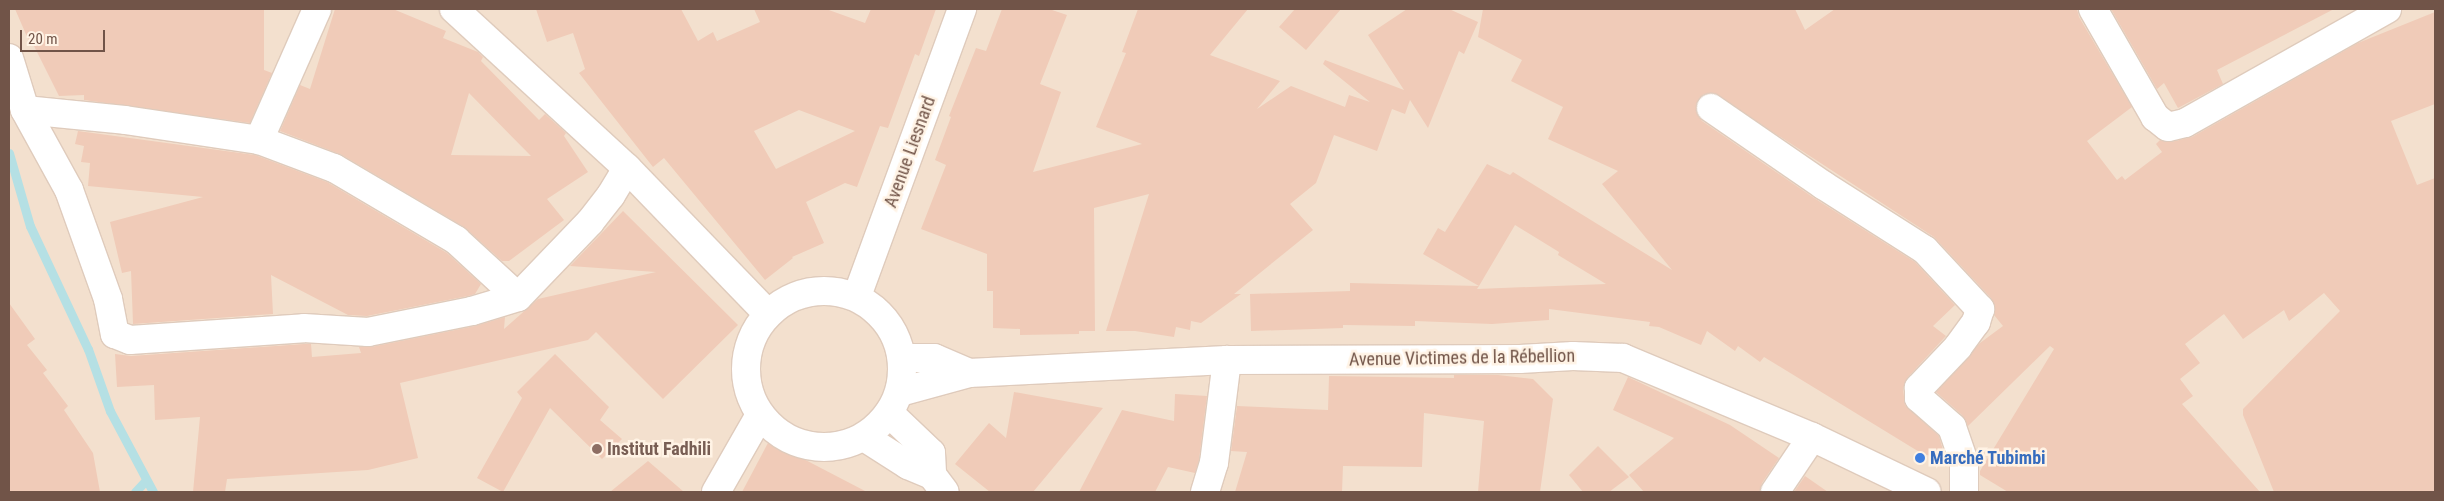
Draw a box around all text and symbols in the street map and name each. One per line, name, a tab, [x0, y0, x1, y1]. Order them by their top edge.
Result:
scale bar	[22, 20, 108, 52]
text: 20 m	[28, 30, 58, 48]
street label: Avenue Liesnard	[880, 93, 940, 211]
street label: Avenue Victimes de la Rébellion	[1349, 345, 1575, 371]
place label: Institut Fadhili	[607, 438, 711, 460]
marker: Institut Fadhili	[591, 443, 603, 455]
place label: Marché Tubimbi	[1930, 447, 2046, 469]
marker: Marché Tubimbi	[1914, 452, 1926, 464]

